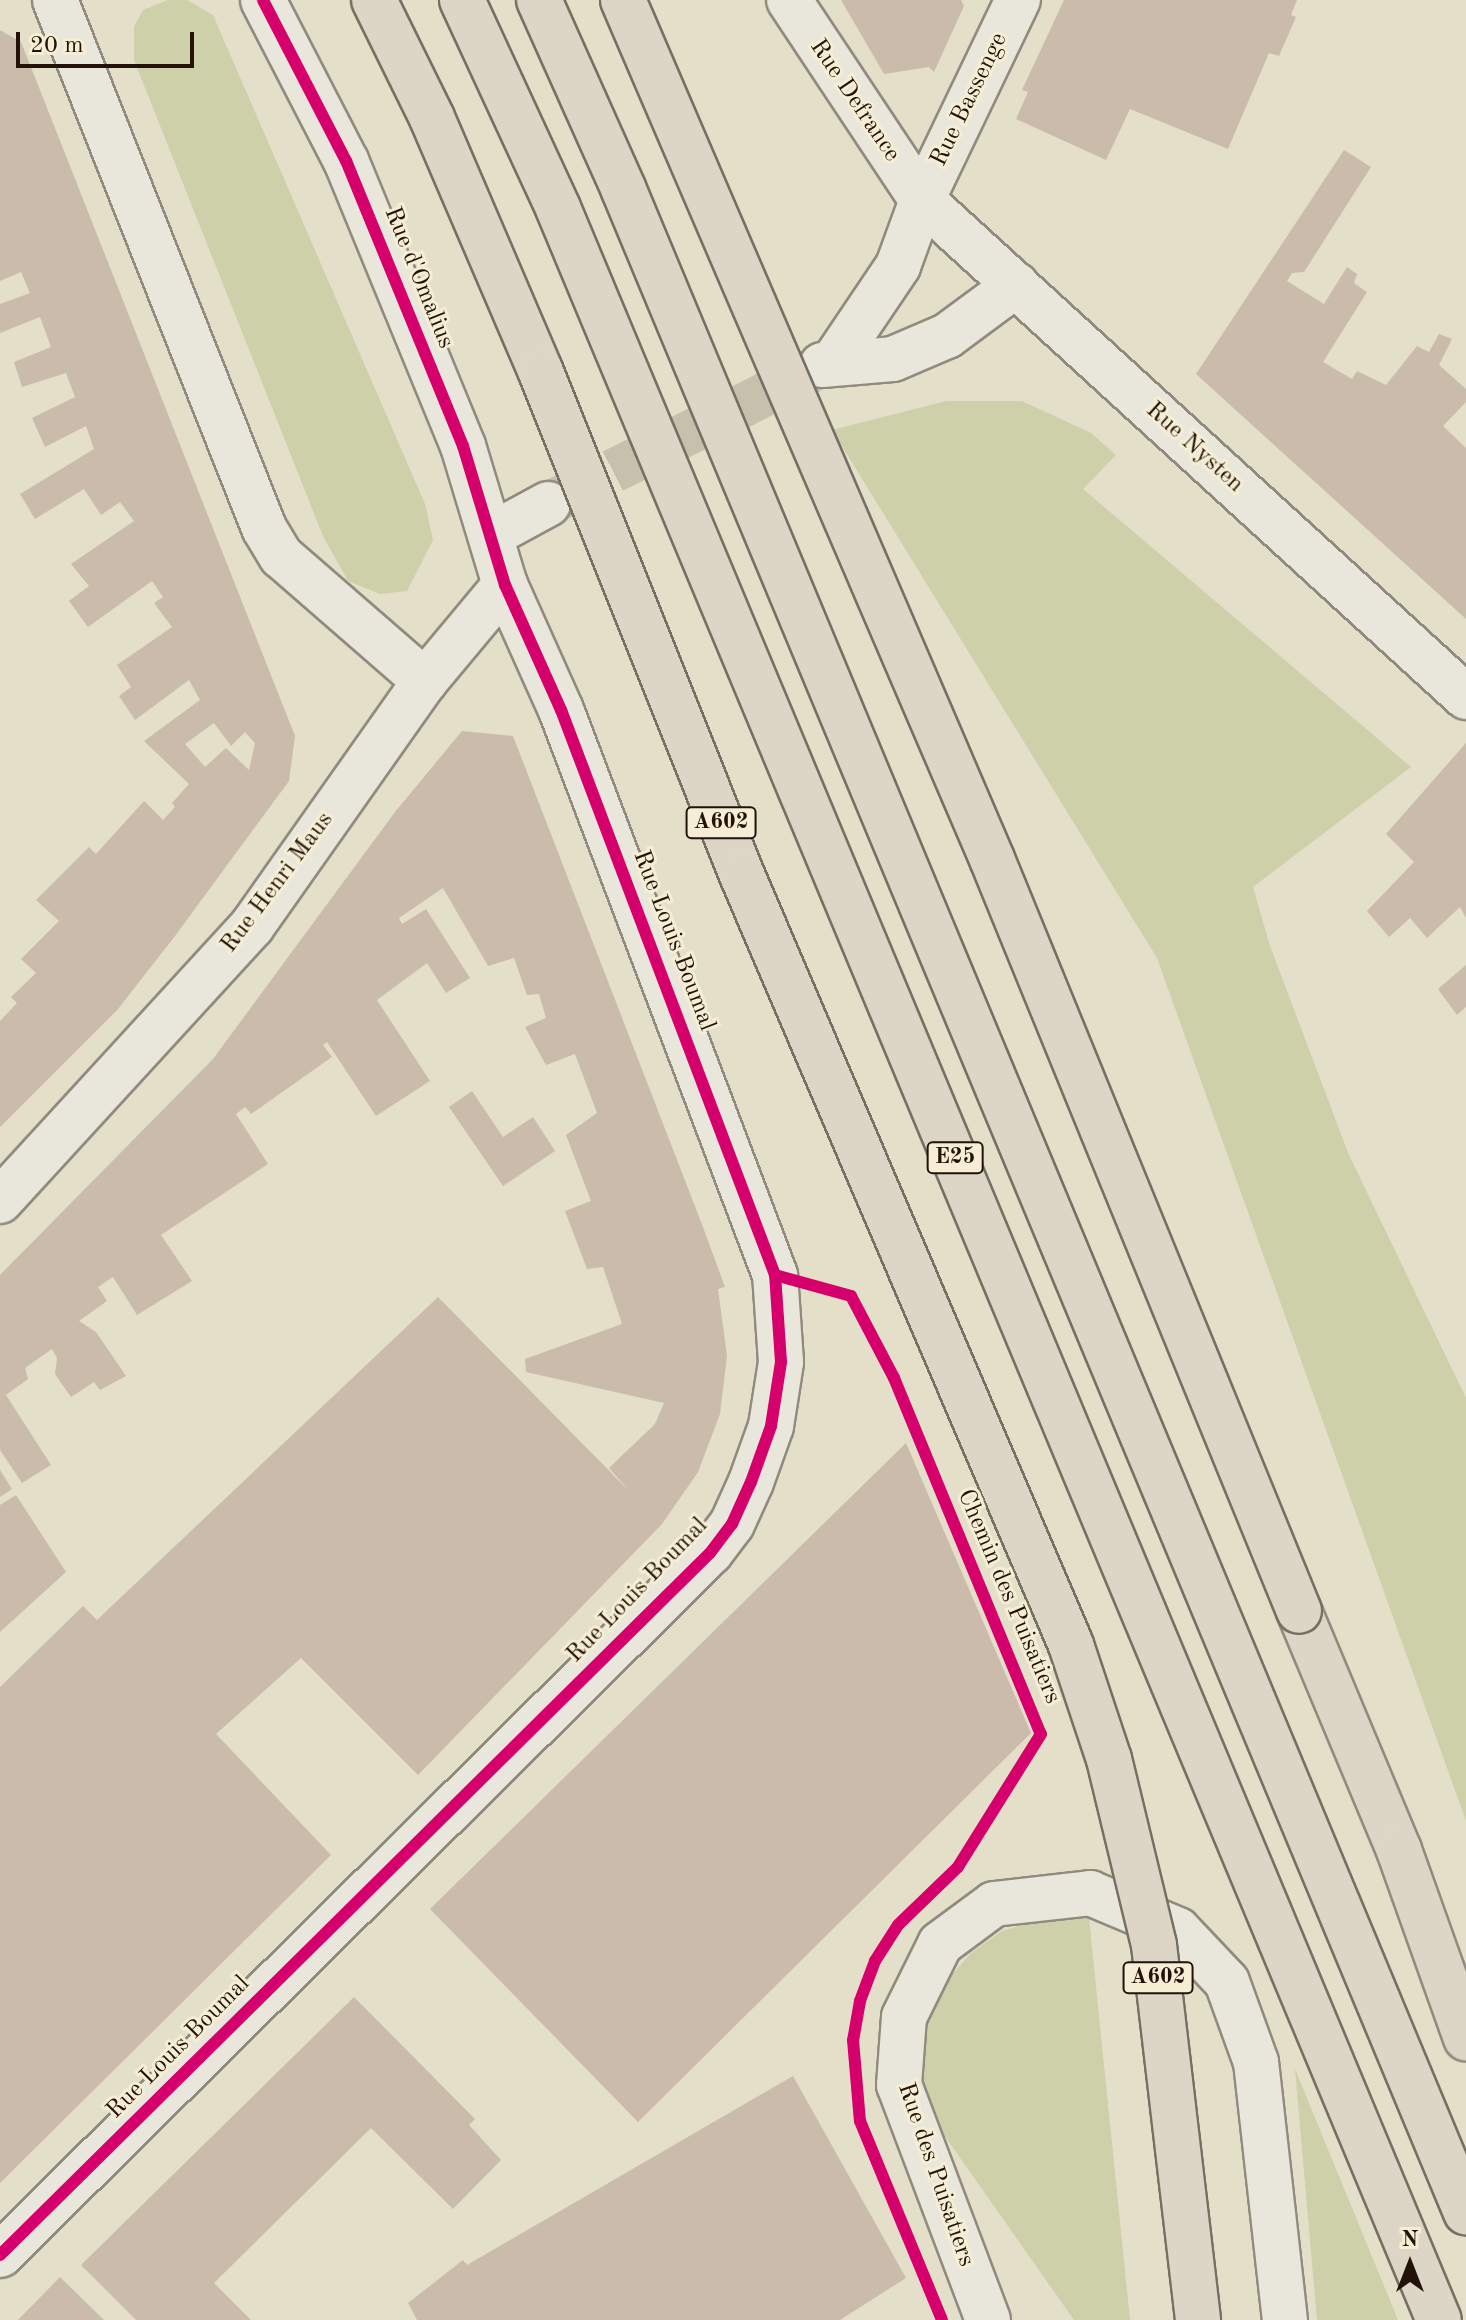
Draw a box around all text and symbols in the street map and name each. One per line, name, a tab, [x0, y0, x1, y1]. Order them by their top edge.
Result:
scale bar	[20, 16, 198, 66]
street label: Rue Bassenge	[925, 29, 1015, 171]
text: 20 m	[30, 34, 84, 58]
street label: Rue Defrance	[802, 34, 906, 168]
street label: Rue d'Omalius	[377, 203, 459, 353]
street label: Rue Nysten	[1139, 397, 1249, 499]
road number: A602	[685, 805, 757, 841]
street label: Rue Henri Maus	[216, 807, 340, 959]
street label: Rue Louis Boumal	[625, 847, 721, 1035]
road number: E25	[925, 1140, 985, 1176]
street label: Chemin des Puisatiers	[950, 1485, 1066, 1709]
street label: Rue Louis Boumal	[561, 1512, 715, 1670]
road number: A602	[1122, 1960, 1194, 1996]
street label: Rue Louis Boumal	[101, 1970, 257, 2126]
street label: Rue des Puisatiers	[890, 2079, 980, 2271]
north arrow	[1370, 2224, 1450, 2304]
text: N	[1402, 2229, 1418, 2251]

